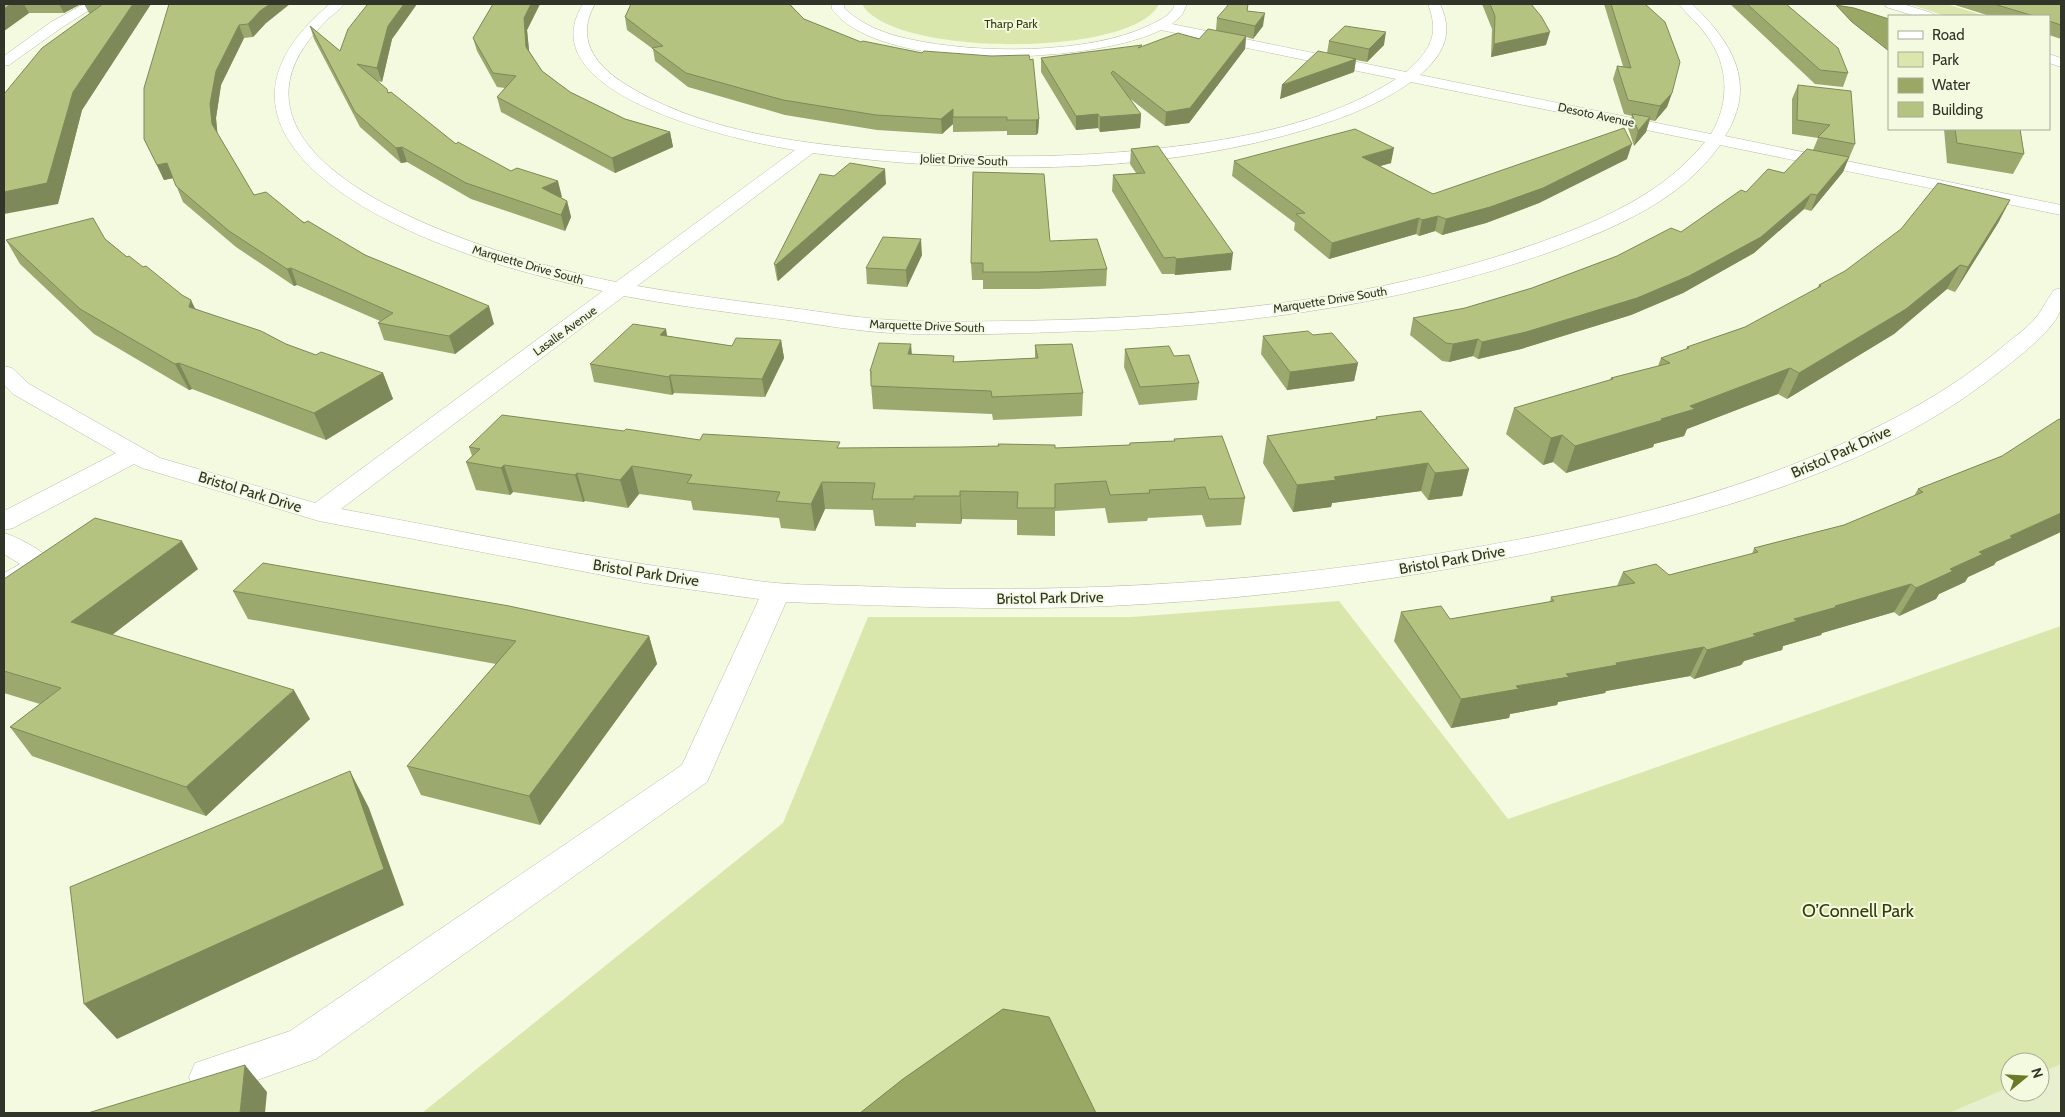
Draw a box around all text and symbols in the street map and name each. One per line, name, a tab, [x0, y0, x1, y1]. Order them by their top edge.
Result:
legend	[1888, 15, 2050, 130]
park label: Tharp Park	[984, 16, 1038, 31]
text: Road	[1932, 26, 1965, 44]
text: Park	[1932, 51, 1959, 69]
text: Water	[1932, 76, 1970, 94]
street label: Desoto Avenue	[1557, 99, 1636, 130]
text: Building	[1932, 101, 1983, 119]
street label: Joliet Drive South	[919, 150, 1008, 169]
street label: Marquette Drive South	[471, 241, 586, 288]
street label: Marquette Drive South	[1272, 283, 1388, 316]
street label: Lasalle Avenue	[530, 302, 599, 359]
street label: Marquette Drive South	[869, 316, 985, 335]
street label: Bristol Park Drive	[1788, 422, 1894, 482]
street label: Bristol Park Drive	[196, 468, 304, 516]
street label: Bristol Park Drive	[1398, 542, 1507, 578]
street label: Bristol Park Drive	[592, 556, 701, 590]
street label: Bristol Park Drive	[996, 588, 1104, 608]
park label: O’Connell Park	[1802, 900, 1915, 922]
north arrow	[2000, 1052, 2050, 1102]
text: N	[2027, 1065, 2047, 1080]

